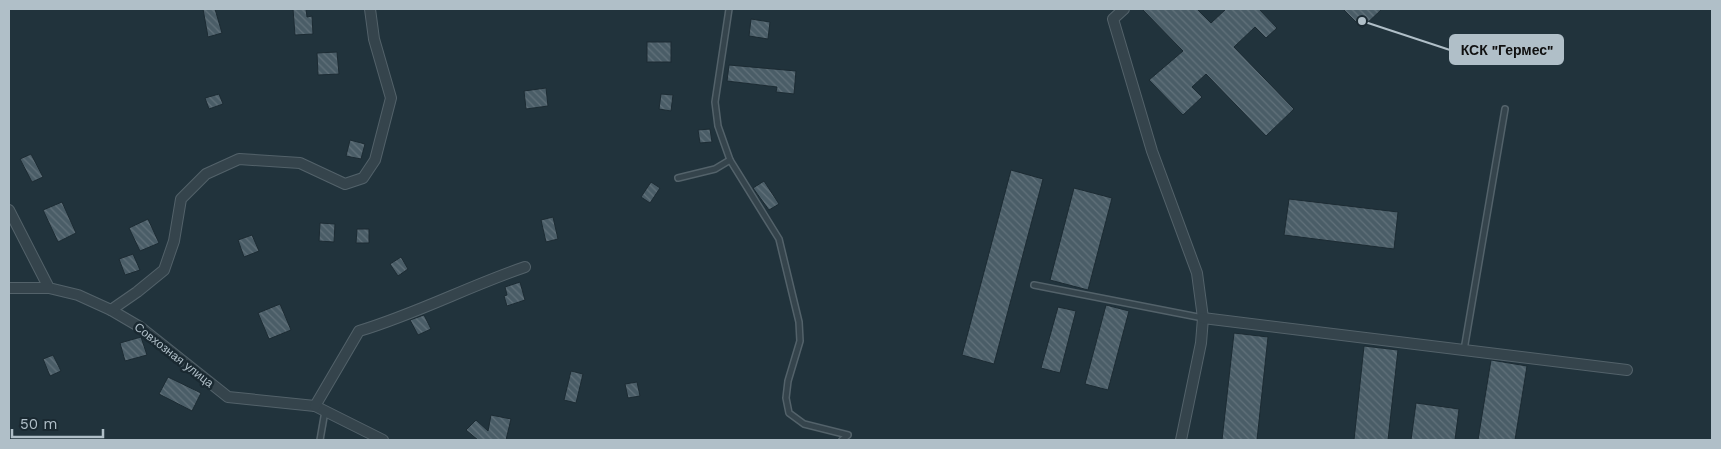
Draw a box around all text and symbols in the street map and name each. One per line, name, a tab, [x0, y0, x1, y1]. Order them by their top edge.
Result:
callout: КСК "Гермес"	[1450, 35, 1563, 64]
text: КСК "Гермес"	[1461, 42, 1553, 58]
street label: Совхозная улица	[132, 320, 217, 390]
scale bar	[12, 406, 104, 438]
text: 50 m	[20, 415, 57, 433]

